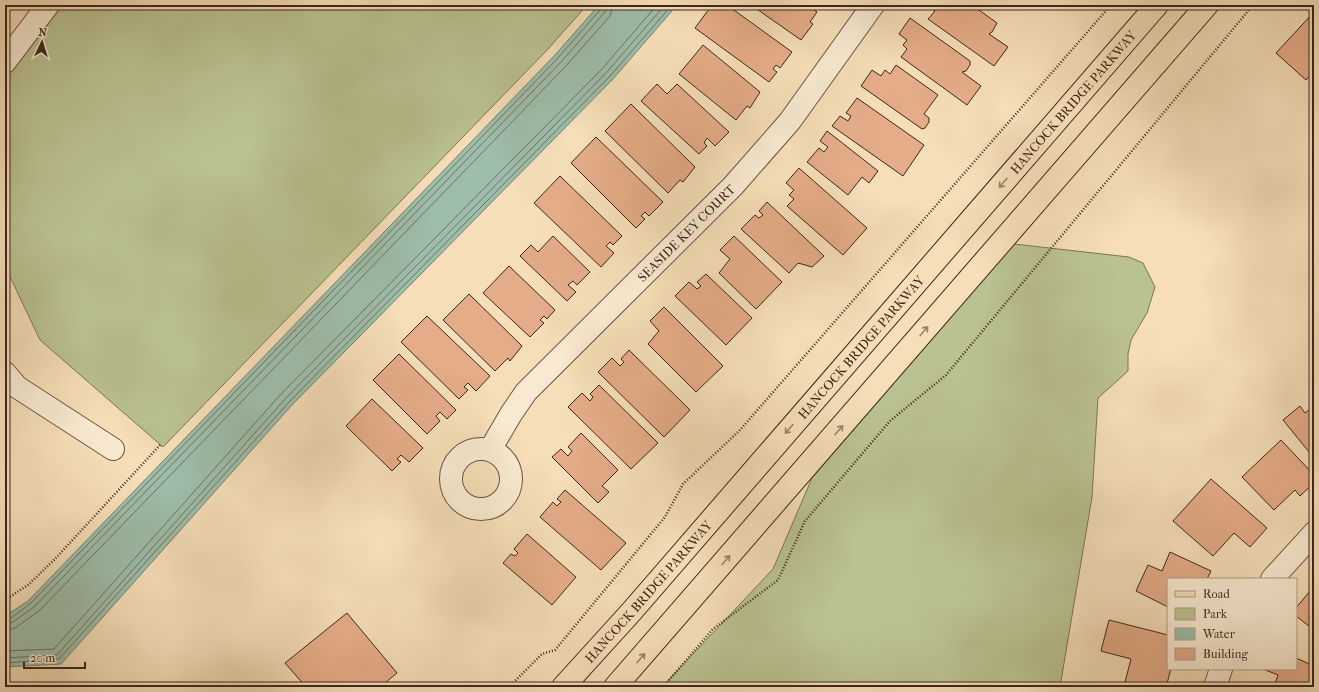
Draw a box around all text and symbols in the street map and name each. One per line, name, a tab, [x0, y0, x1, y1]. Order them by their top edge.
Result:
north arrow	[22, 22, 62, 62]
text: N	[38, 26, 48, 39]
street label: HANCOCK BRIDGE PARKWAY	[1007, 27, 1140, 177]
one-way arrow	[998, 177, 1007, 188]
street label: SEASIDE KEY COURT	[635, 181, 738, 285]
street label: HANCOCK BRIDGE PARKWAY	[795, 272, 928, 422]
one-way arrow	[919, 326, 928, 337]
one-way arrow	[785, 424, 794, 435]
one-way arrow	[834, 424, 843, 435]
street label: HANCOCK BRIDGE PARKWAY	[582, 517, 716, 666]
one-way arrow	[721, 555, 730, 565]
legend	[1167, 578, 1297, 670]
text: Road	[1203, 587, 1230, 601]
text: Park	[1203, 607, 1228, 621]
text: Water	[1202, 627, 1236, 641]
scale bar	[24, 644, 85, 670]
text: Building	[1203, 647, 1248, 661]
text: 20 m	[30, 651, 55, 665]
one-way arrow	[636, 653, 645, 663]

